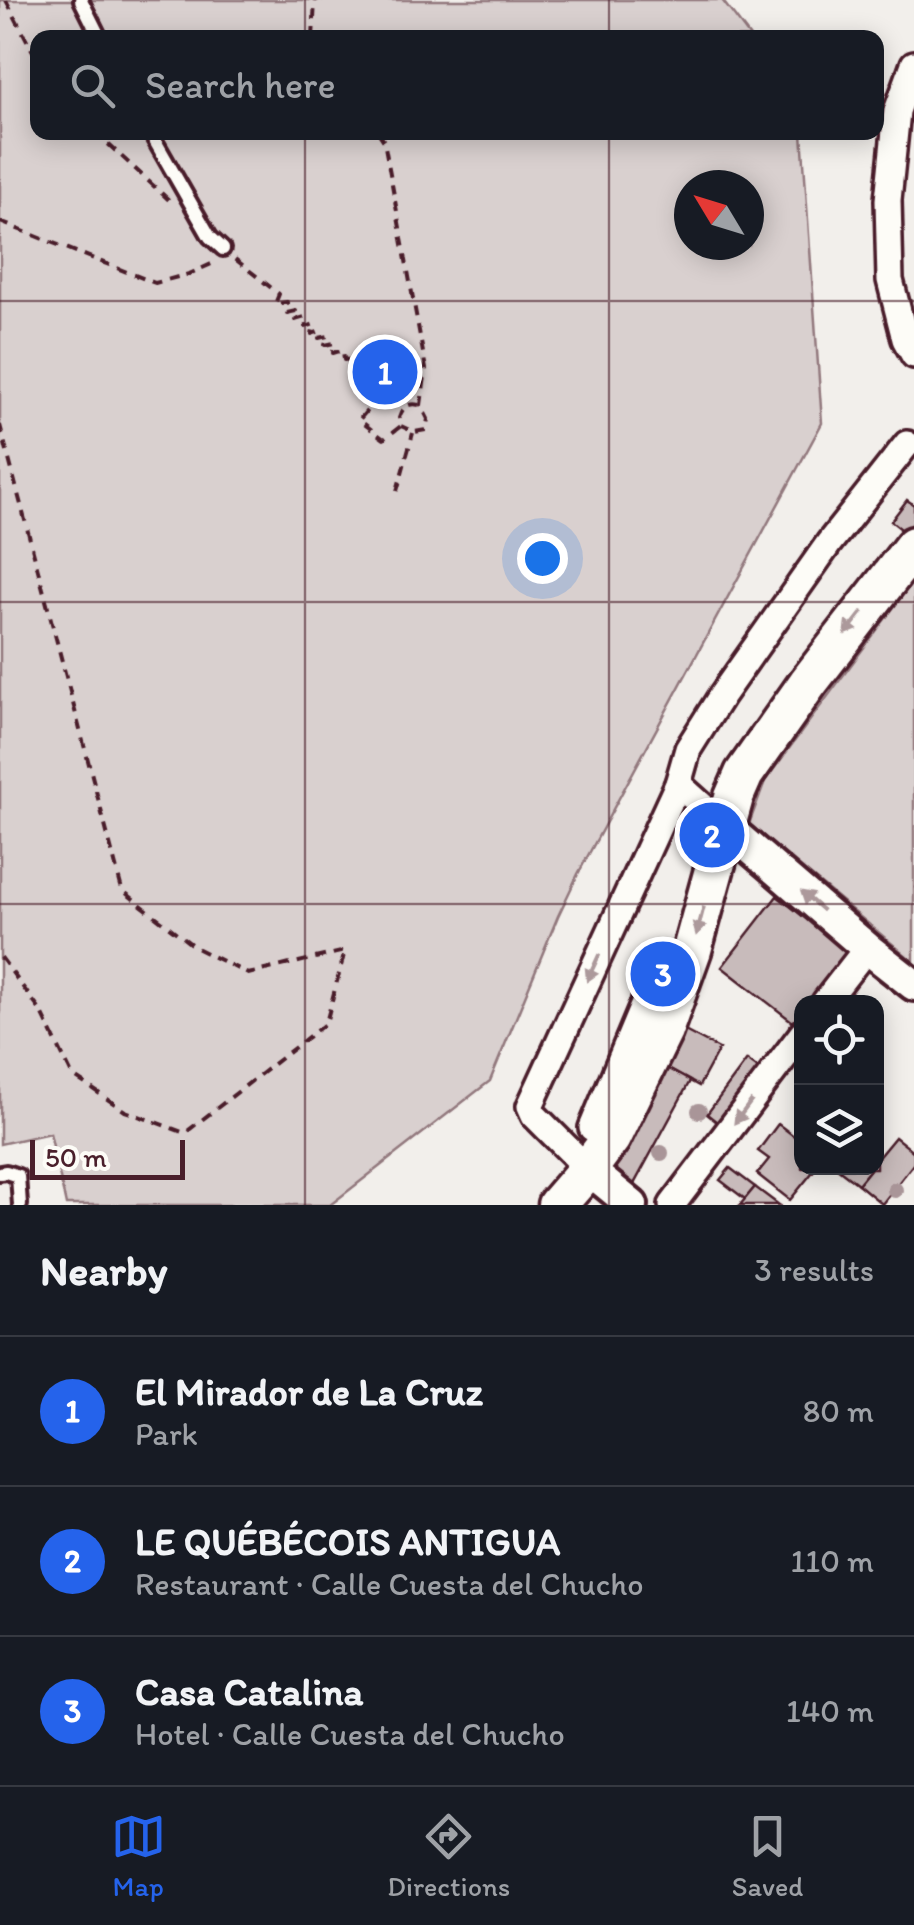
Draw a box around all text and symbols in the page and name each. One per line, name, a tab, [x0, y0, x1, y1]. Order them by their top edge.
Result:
search box	[30, 30, 884, 140]
icon: search	[65, 58, 120, 113]
text: Search here	[145, 62, 336, 108]
north arrow	[674, 170, 764, 260]
pin: 1	[352, 334, 418, 410]
your location	[517, 533, 568, 584]
one-way arrow	[844, 611, 865, 636]
pin: 2	[680, 798, 744, 872]
one-way arrow	[800, 890, 825, 912]
one-way arrow	[692, 906, 708, 937]
pin: 3	[630, 936, 696, 1012]
one-way arrow	[585, 953, 601, 983]
map controls	[794, 995, 884, 1175]
button: locate	[794, 995, 884, 1085]
button: layers	[794, 1085, 884, 1175]
one-way arrow	[733, 1099, 753, 1125]
scale bar	[30, 1135, 185, 1180]
text: 50 m	[45, 1140, 107, 1174]
text: Nearby	[40, 1245, 167, 1296]
text: 3 results	[754, 1251, 874, 1289]
text: El Mirador de La Cruz	[135, 1369, 483, 1415]
text: 1	[65, 1392, 80, 1430]
text: 80 m	[803, 1392, 874, 1430]
text: Park	[135, 1415, 198, 1453]
text: LE QUÉBÉCOIS ANTIGUA	[135, 1519, 560, 1565]
text: 2	[64, 1542, 81, 1580]
text: 110 m	[790, 1542, 874, 1580]
text: Restaurant · Calle Cuesta del Chucho	[135, 1565, 644, 1603]
text: Casa Catalina	[135, 1669, 363, 1715]
text: 3	[64, 1692, 81, 1730]
text: 140 m	[786, 1692, 874, 1730]
text: Hotel · Calle Cuesta del Chucho	[135, 1715, 565, 1753]
tab: Map	[111, 1809, 166, 1903]
tab: Directions	[387, 1809, 510, 1903]
tab: Saved	[732, 1809, 803, 1903]

